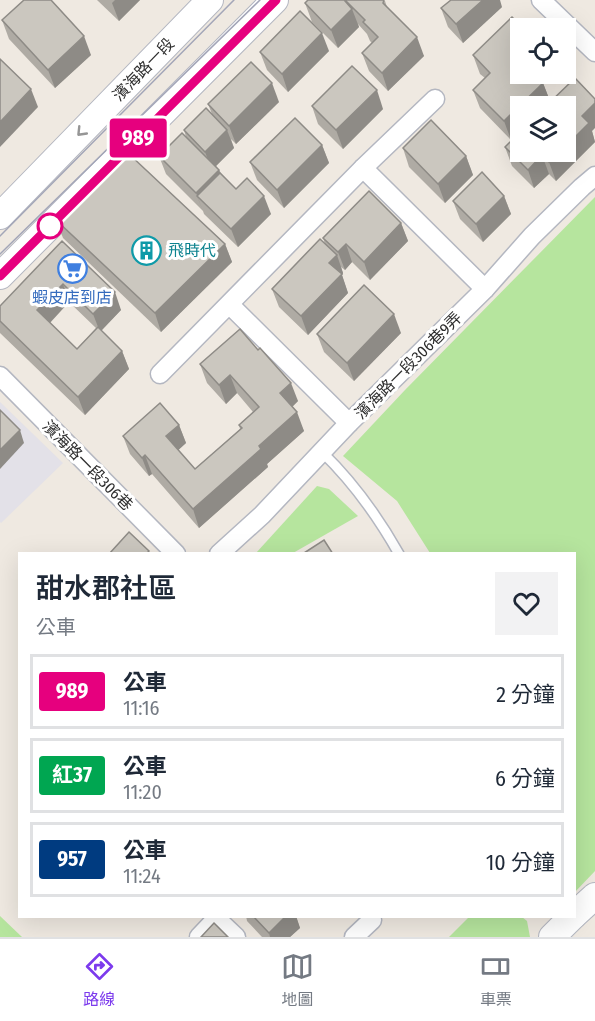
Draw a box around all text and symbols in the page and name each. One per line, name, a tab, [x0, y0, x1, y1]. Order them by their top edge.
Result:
map controls	[510, 18, 576, 162]
button: locate	[510, 18, 576, 84]
street label: 濱海路一段	[109, 34, 178, 105]
button: layers	[510, 96, 576, 162]
line badge: 989	[104, 118, 172, 158]
one-way arrow	[78, 125, 89, 136]
text: 989	[122, 125, 154, 151]
unlabelled marker	[37, 213, 63, 239]
building icon: 飛時代	[131, 234, 163, 266]
place label: 飛時代	[168, 241, 216, 260]
supermarket icon: 蝦皮店到店	[56, 253, 88, 285]
place label: 蝦皮店到店	[32, 288, 112, 307]
street label: 濱海路一段306巷9弄	[351, 308, 466, 423]
street label: 濱海路一段306巷	[39, 416, 137, 514]
text: 甜水郡社區	[36, 572, 176, 605]
button: heart	[495, 572, 558, 635]
text: 公車	[36, 615, 76, 639]
text: 公車	[123, 669, 167, 696]
text: 989	[56, 678, 88, 704]
text: 2 分鐘	[496, 681, 555, 708]
text: 11:16	[123, 696, 159, 720]
text: 公車	[123, 753, 167, 780]
text: 紅37	[52, 762, 92, 788]
text: 6 分鐘	[495, 765, 555, 792]
text: 11:20	[123, 780, 162, 804]
text: 公車	[123, 837, 167, 864]
text: 957	[57, 846, 87, 872]
text: 10 分鐘	[486, 849, 555, 876]
text: 11:24	[123, 864, 161, 888]
tab: 路線	[83, 950, 116, 1010]
tab: 地圖	[281, 950, 314, 1010]
tab: 車票	[479, 950, 512, 1010]

